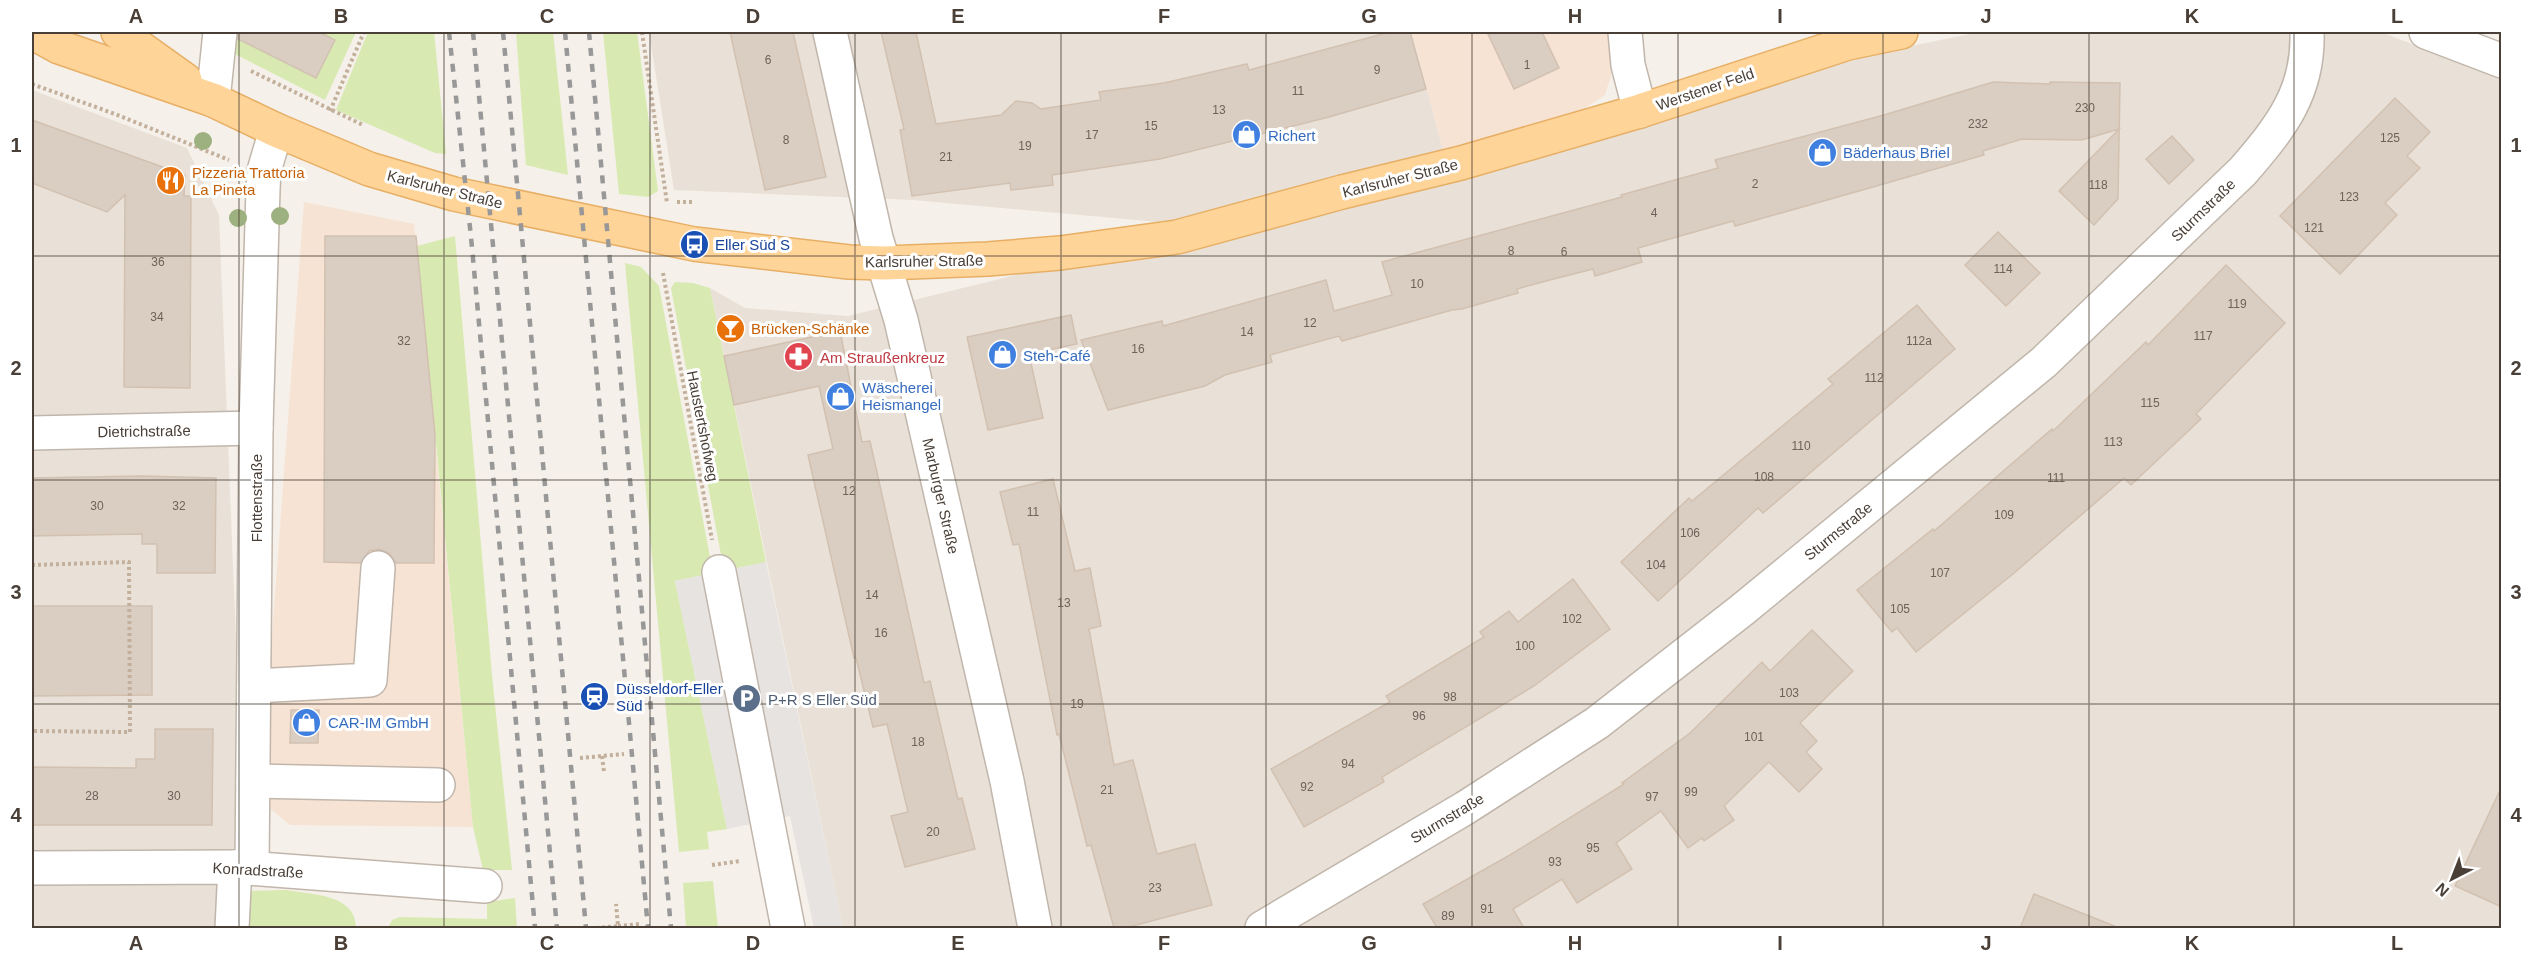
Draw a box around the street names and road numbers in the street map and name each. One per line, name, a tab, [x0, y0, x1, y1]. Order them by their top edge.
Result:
street label: Werstener Feld	[1654, 64, 1756, 114]
street label: Karlsruher Straße	[1341, 155, 1459, 201]
street label: Karlsruher Straße	[386, 166, 504, 212]
street label: Sturmstraße	[2167, 175, 2239, 245]
street label: Karlsruher Straße	[865, 251, 983, 271]
street label: Haustertshofweg	[684, 369, 722, 483]
street label: Dietrichstraße	[97, 422, 191, 440]
street label: Marburger Straße	[919, 436, 963, 556]
street label: Flottenstraße	[248, 454, 265, 542]
street label: Sturmstraße	[1801, 498, 1875, 564]
street label: Sturmstraße	[1407, 789, 1487, 847]
street label: Konradstraße	[212, 859, 304, 881]

